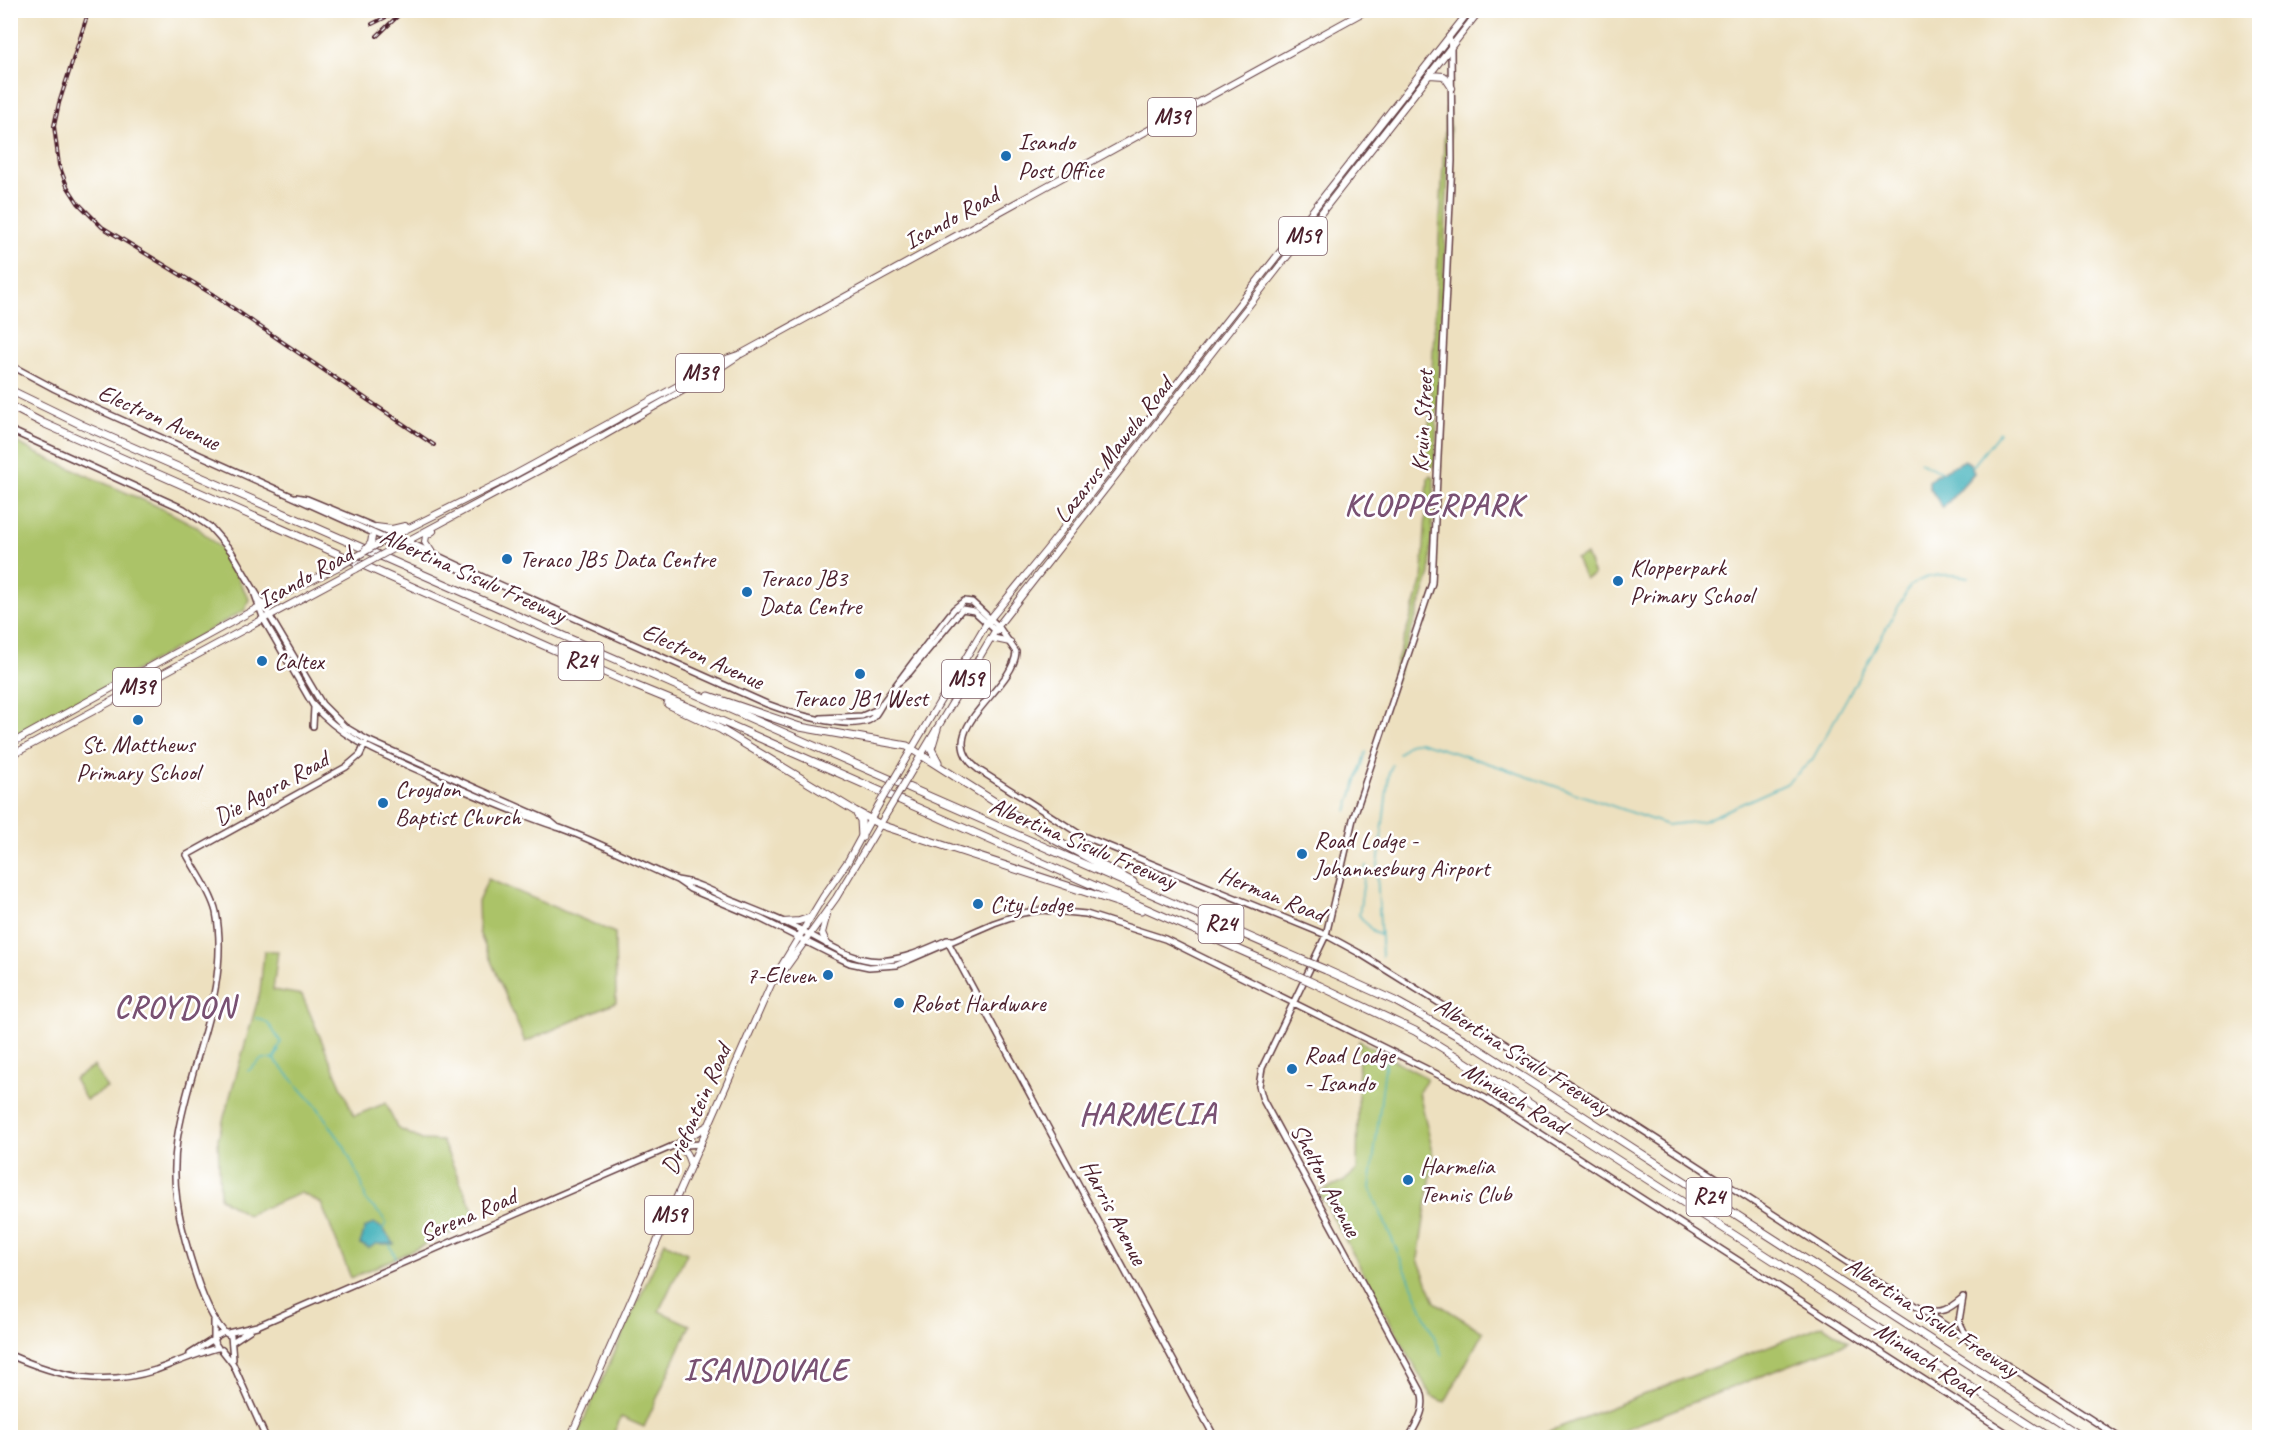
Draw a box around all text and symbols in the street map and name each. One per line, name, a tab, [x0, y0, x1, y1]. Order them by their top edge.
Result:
road number: M39	[1148, 98, 1196, 136]
place label: Isando Post Office	[1018, 127, 1105, 185]
marker: Isando Post Office	[999, 149, 1013, 163]
street label: Isando Road	[898, 178, 1007, 256]
road number: M59	[1279, 217, 1327, 255]
road number: M39	[676, 354, 724, 392]
street label: Kruin Street	[1404, 367, 1440, 473]
street label: Lazarus Mawela Road	[1047, 368, 1182, 529]
street label: Electron Avenue	[94, 377, 226, 458]
district label: KLOPPERPARK	[1344, 486, 1528, 524]
street label: Albertina Sisulu Freeway	[376, 521, 572, 630]
street label: Isando Road	[252, 537, 361, 615]
place label: Teraco JB5 Data Centre	[519, 544, 717, 574]
marker: Teraco JB5 Data Centre	[500, 552, 514, 566]
place label: Klopperpark Primary School	[1630, 552, 1757, 610]
place label: Teraco JB3 Data Centre	[759, 563, 863, 621]
marker: Klopperpark Primary School	[1611, 574, 1625, 588]
marker: Teraco JB3 Data Centre	[740, 585, 754, 599]
street label: Electron Avenue	[638, 616, 770, 697]
road number: R24	[558, 642, 604, 680]
place label: Caltex	[274, 646, 326, 676]
marker: Caltex	[255, 654, 269, 668]
road number: M59	[942, 660, 990, 698]
marker: Teraco JB1 West	[853, 667, 867, 681]
road number: M39	[113, 668, 161, 706]
place label: Teraco JB1 West	[792, 683, 930, 713]
marker: St. Matthews Primary School	[131, 713, 145, 727]
place label: St. Matthews Primary School	[76, 729, 204, 787]
street label: Die Agora Road	[208, 742, 337, 832]
place label: Croydon Baptist Church	[395, 774, 522, 832]
street label: Albertina Sisulu Freeway	[985, 790, 1183, 897]
marker: Croydon Baptist Church	[376, 796, 390, 810]
place label: Road Lodge - Johannesburg Airport	[1313, 825, 1492, 883]
marker: Road Lodge - Johannesburg Airport	[1295, 847, 1309, 861]
street label: Herman Road	[1214, 859, 1333, 930]
place label: City Lodge	[990, 889, 1074, 919]
marker: City Lodge	[971, 897, 985, 911]
road number: R24	[1198, 905, 1244, 943]
place label: 7-Eleven	[746, 960, 817, 990]
marker: 7-Eleven	[821, 968, 835, 982]
district label: CROYDON	[114, 988, 240, 1026]
place label: Robot Hardware	[911, 988, 1048, 1018]
street label: Albertina Sisulu Freeway	[1429, 990, 1616, 1123]
marker: Robot Hardware	[892, 996, 906, 1010]
street label: Driefontein Road	[654, 1036, 739, 1179]
place label: Road Lodge - Isando	[1304, 1040, 1397, 1098]
street label: Minuach Road	[1457, 1055, 1576, 1143]
marker: Road Lodge - Isando	[1285, 1062, 1299, 1076]
district label: HARMELIA	[1079, 1095, 1218, 1133]
street label: Shelton Avenue	[1284, 1118, 1369, 1243]
place label: Harmelia Tennis Club	[1420, 1151, 1513, 1209]
street label: Harris Avenue	[1074, 1154, 1155, 1272]
marker: Harmelia Tennis Club	[1401, 1173, 1415, 1187]
road number: R24	[1686, 1178, 1732, 1216]
street label: Serena Road	[415, 1180, 524, 1249]
road number: M59	[645, 1196, 693, 1234]
street label: Albertina Sisulu Freeway	[1840, 1250, 2026, 1385]
street label: Minuach Road	[1869, 1315, 1986, 1405]
district label: ISANDOVALE	[684, 1351, 851, 1389]

